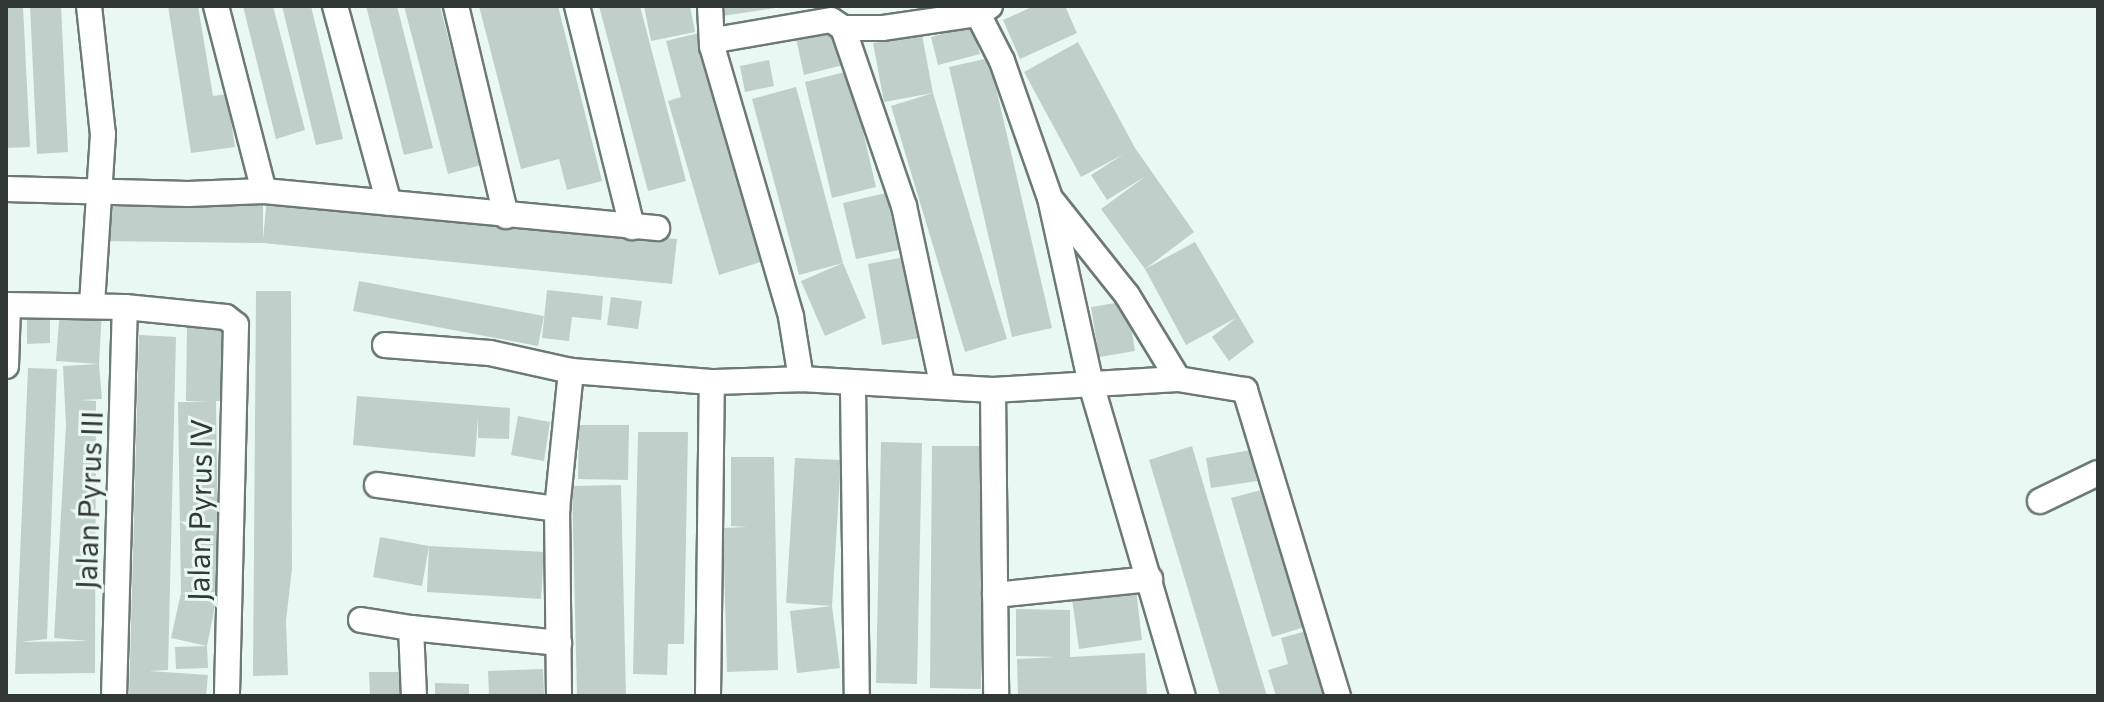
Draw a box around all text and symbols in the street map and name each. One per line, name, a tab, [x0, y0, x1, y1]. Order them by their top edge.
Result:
street label: Jalan Pyrus III	[67, 410, 109, 590]
street label: Jalan Pyrus IV	[179, 419, 219, 601]

